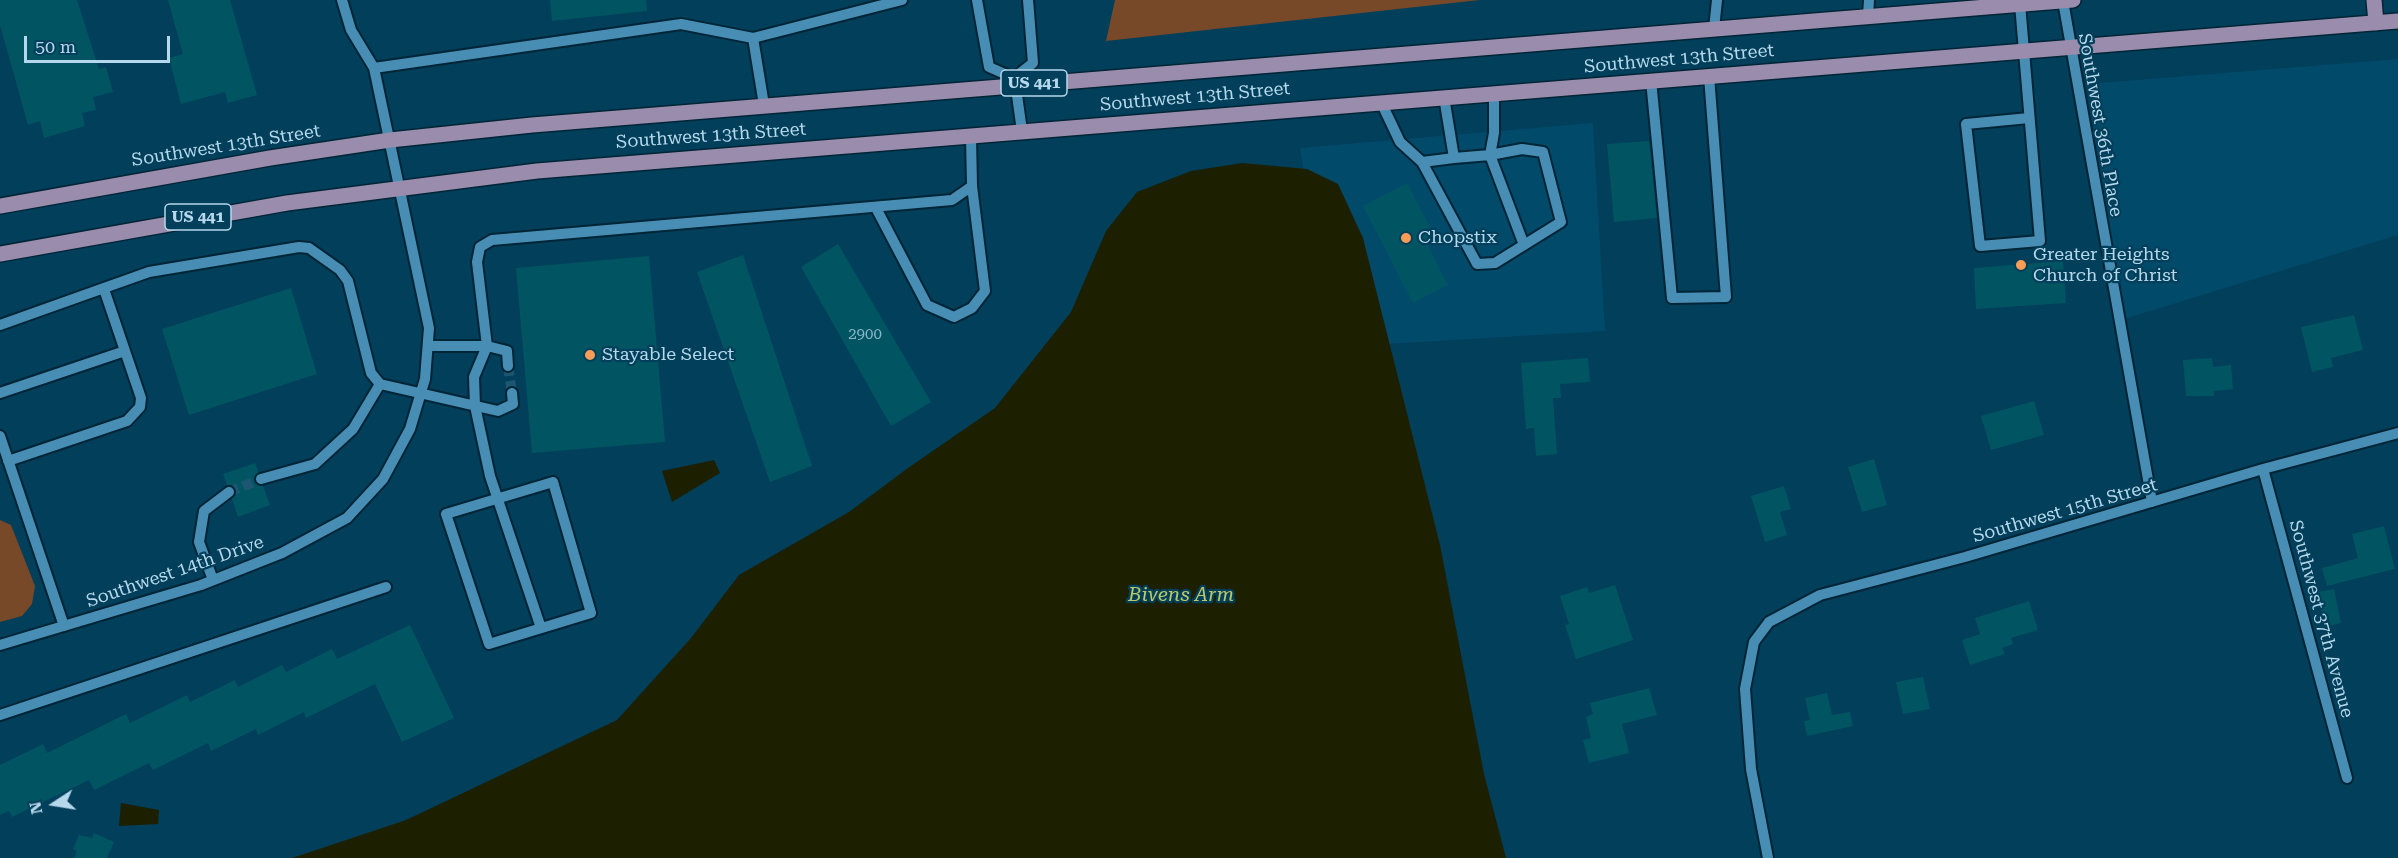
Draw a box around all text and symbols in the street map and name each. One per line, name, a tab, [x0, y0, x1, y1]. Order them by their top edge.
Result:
scale bar	[27, 24, 172, 62]
street label: Southwest 36th Place	[2073, 32, 2127, 218]
text: 50 m	[35, 36, 76, 57]
street label: Southwest 13th Street	[1583, 40, 1775, 78]
road number: US 441	[1001, 70, 1067, 96]
street label: Southwest 13th Street	[1099, 78, 1291, 116]
street label: Southwest 13th Street	[615, 119, 807, 153]
street label: Southwest 13th Street	[130, 120, 322, 172]
road number: US 441	[165, 204, 231, 230]
place label: Chopstix	[1418, 227, 1497, 249]
marker: Chopstix	[1399, 231, 1413, 245]
place label: Greater Heights Church of Christ	[2033, 244, 2177, 286]
marker: Greater Heights Church of Christ	[2014, 258, 2028, 272]
house number: 2900	[848, 326, 882, 344]
place label: Stayable Select	[602, 344, 734, 366]
marker: Stayable Select	[583, 348, 597, 362]
street label: Southwest 15th Street	[1970, 474, 2160, 548]
street label: Southwest 37th Avenue	[2284, 518, 2358, 720]
street label: Southwest 14th Drive	[83, 531, 267, 613]
water label: Bivens Arm	[1128, 583, 1234, 607]
north arrow	[24, 774, 84, 834]
text: N	[25, 800, 46, 816]

